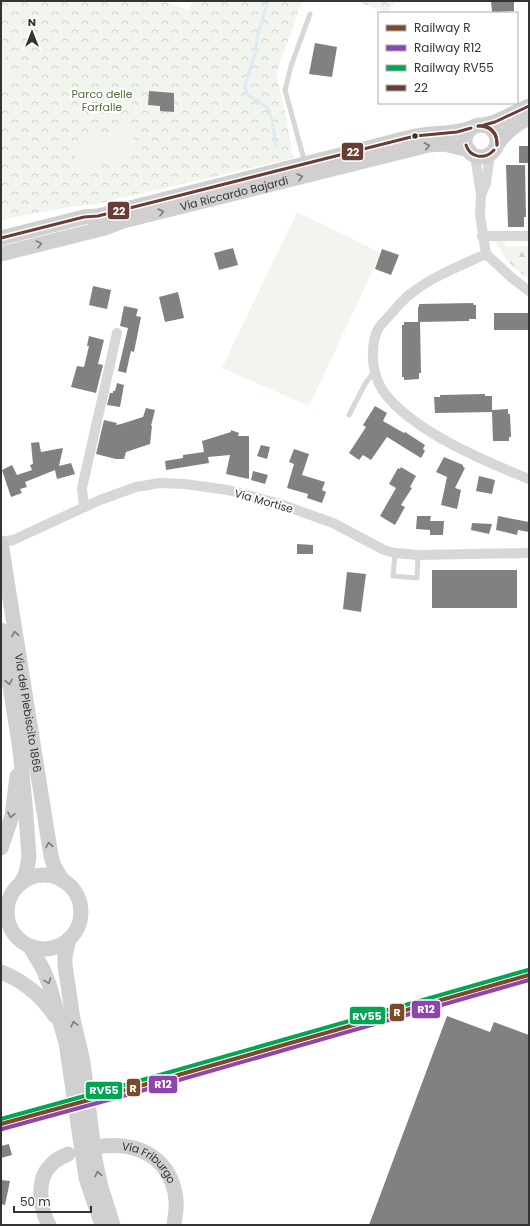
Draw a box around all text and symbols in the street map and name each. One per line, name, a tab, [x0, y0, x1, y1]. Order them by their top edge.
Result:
north arrow	[12, 12, 52, 52]
legend	[378, 12, 518, 104]
text: N	[28, 14, 36, 30]
text: Railway R	[414, 19, 471, 36]
text: Railway R12	[414, 39, 481, 56]
text: Railway RV55	[414, 59, 494, 76]
text: 22	[414, 79, 428, 96]
park label: Parco delle Farfalle	[71, 86, 133, 115]
unlabelled marker	[410, 131, 420, 141]
line badge: 22	[341, 142, 364, 161]
one-way arrow	[423, 142, 430, 150]
text: 22	[347, 144, 359, 160]
street label: Via Riccardo Bajardi	[178, 172, 290, 215]
one-way arrow	[297, 174, 304, 182]
line badge: 22	[107, 201, 130, 220]
text: 22	[113, 203, 125, 219]
one-way arrow	[157, 208, 164, 217]
one-way arrow	[35, 241, 42, 249]
street label: Via Mortise	[233, 485, 295, 517]
one-way arrow	[11, 630, 20, 637]
street label: Via del Plebiscito 1866	[11, 652, 46, 773]
one-way arrow	[4, 679, 13, 685]
one-way arrow	[8, 812, 16, 818]
one-way arrow	[45, 842, 53, 848]
one-way arrow	[43, 978, 51, 985]
line badge: R12	[411, 1000, 441, 1019]
text: R12	[417, 1001, 435, 1017]
line badge: R	[389, 1003, 405, 1022]
text: R	[393, 1004, 401, 1020]
line badge: RV55	[349, 1006, 386, 1025]
text: RV55	[352, 1008, 382, 1024]
one-way arrow	[71, 1021, 79, 1027]
line badge: R12	[148, 1075, 178, 1094]
text: R12	[154, 1076, 172, 1092]
line badge: R	[126, 1078, 141, 1097]
text: R	[129, 1080, 137, 1096]
line badge: RV55	[85, 1081, 123, 1100]
text: RV55	[89, 1082, 119, 1098]
street label: Via Friburgo	[121, 1138, 180, 1186]
one-way arrow	[94, 1171, 103, 1177]
scale bar	[14, 1188, 91, 1214]
text: 50 m	[20, 1193, 51, 1210]

